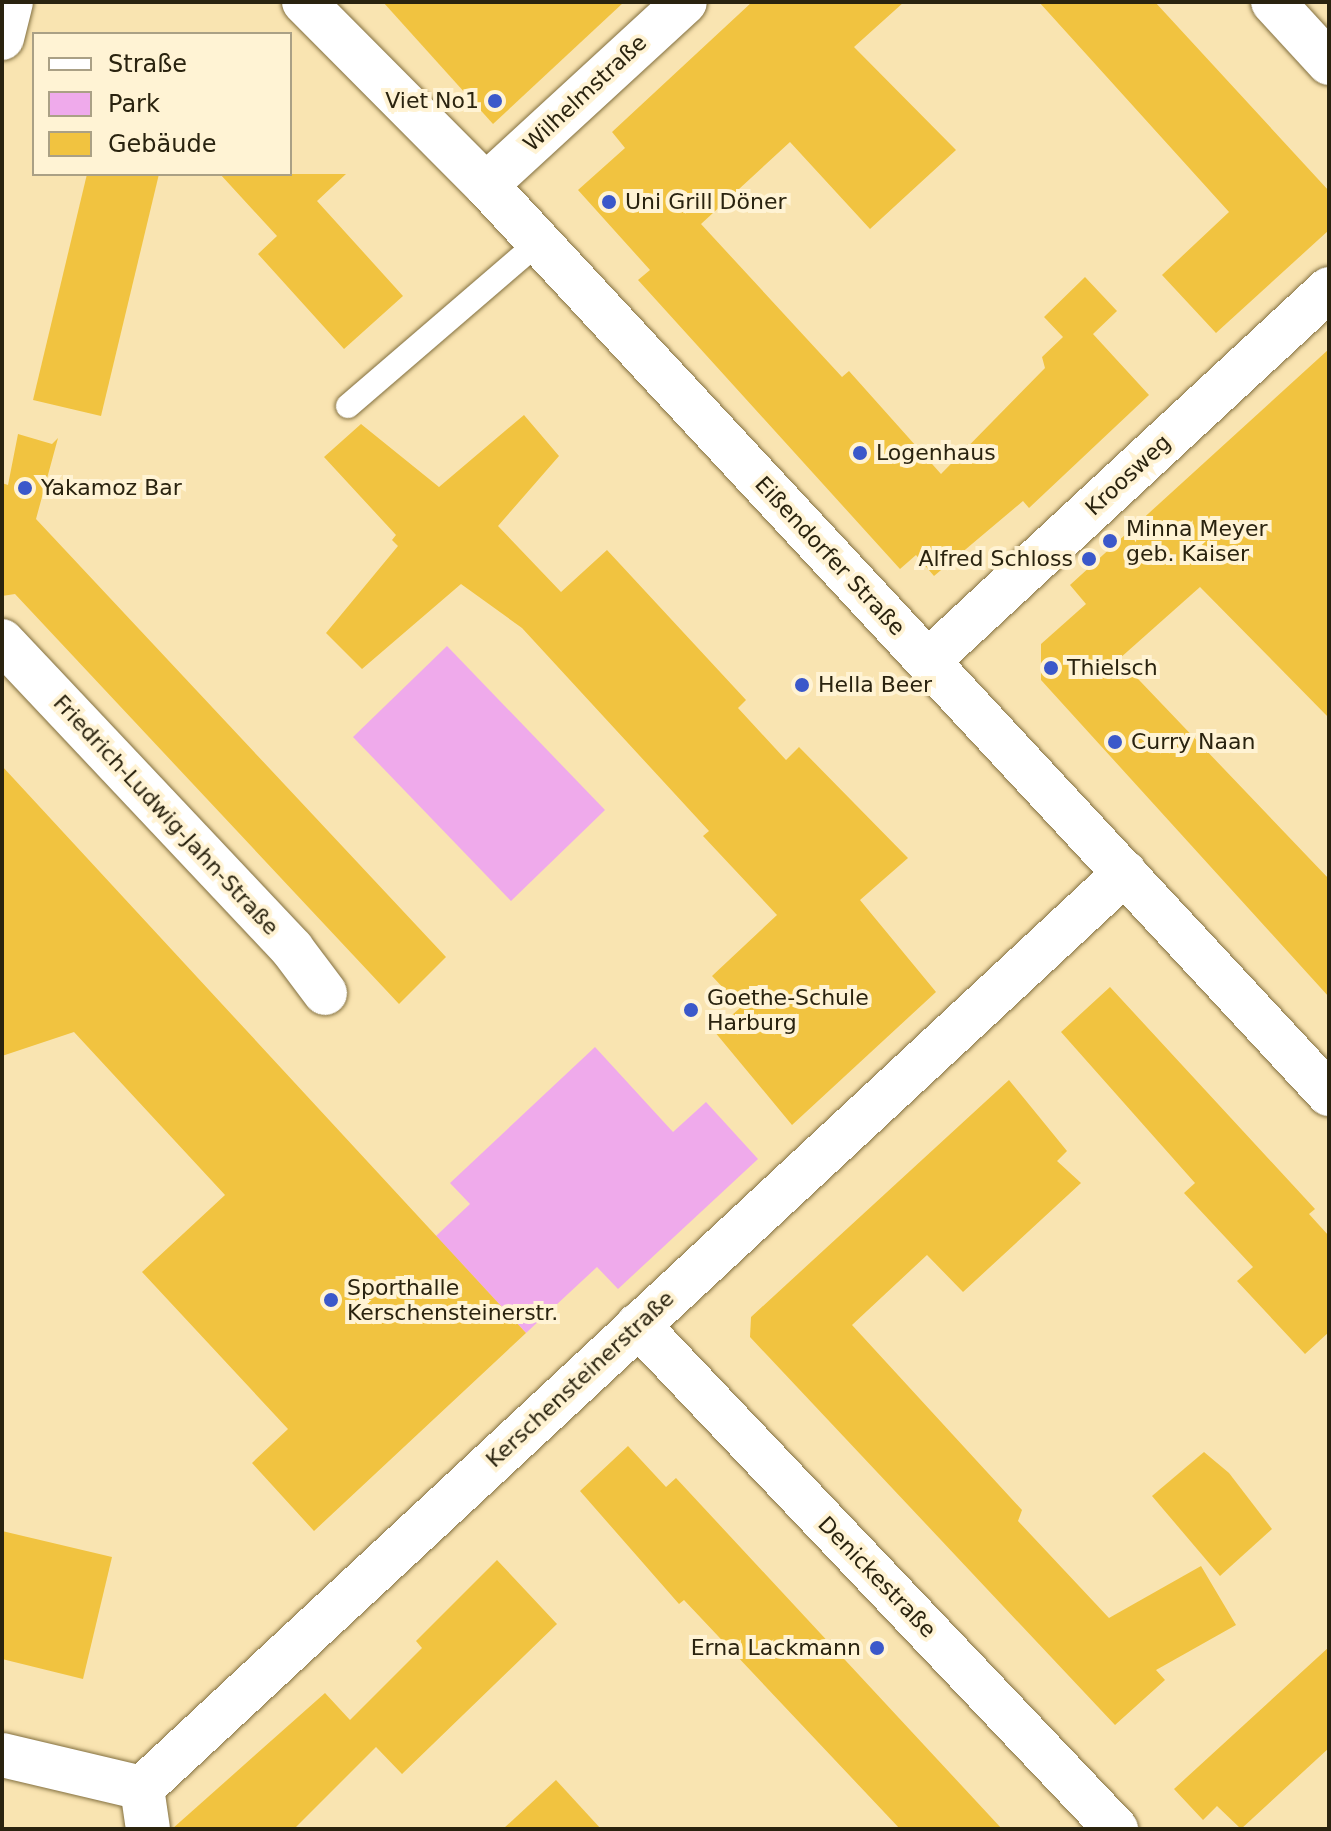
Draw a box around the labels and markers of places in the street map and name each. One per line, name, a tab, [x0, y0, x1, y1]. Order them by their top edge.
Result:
place label: Viet No1	[385, 88, 479, 114]
marker: Viet No1	[486, 92, 504, 110]
place label: Uni Grill Döner	[625, 189, 786, 215]
marker: Uni Grill Döner	[600, 193, 618, 211]
place label: Logenhaus	[876, 440, 996, 466]
marker: Logenhaus	[851, 444, 869, 462]
place label: Yakamoz Bar	[41, 475, 182, 501]
marker: Yakamoz Bar	[16, 479, 34, 497]
place label: Minna Meyer geb. Kaiser	[1126, 515, 1268, 566]
marker: Minna Meyer geb. Kaiser	[1101, 532, 1119, 550]
place label: Alfred Schloss	[919, 546, 1073, 572]
marker: Alfred Schloss	[1080, 550, 1098, 568]
place label: Thielsch	[1067, 655, 1158, 681]
marker: Thielsch	[1042, 659, 1060, 677]
place label: Hella Beer	[818, 672, 932, 698]
marker: Hella Beer	[793, 676, 811, 694]
place label: Curry Naan	[1131, 729, 1255, 755]
marker: Curry Naan	[1106, 733, 1124, 751]
place label: Goethe-Schule Harburg	[707, 984, 869, 1036]
marker: Goethe-Schule Harburg	[682, 1001, 700, 1019]
place label: Sporthalle Kerschensteinerstr.	[347, 1274, 558, 1326]
marker: Sporthalle Kerschensteinerstr.	[322, 1291, 340, 1309]
place label: Erna Lackmann	[691, 1635, 861, 1661]
marker: Erna Lackmann	[868, 1639, 886, 1657]

